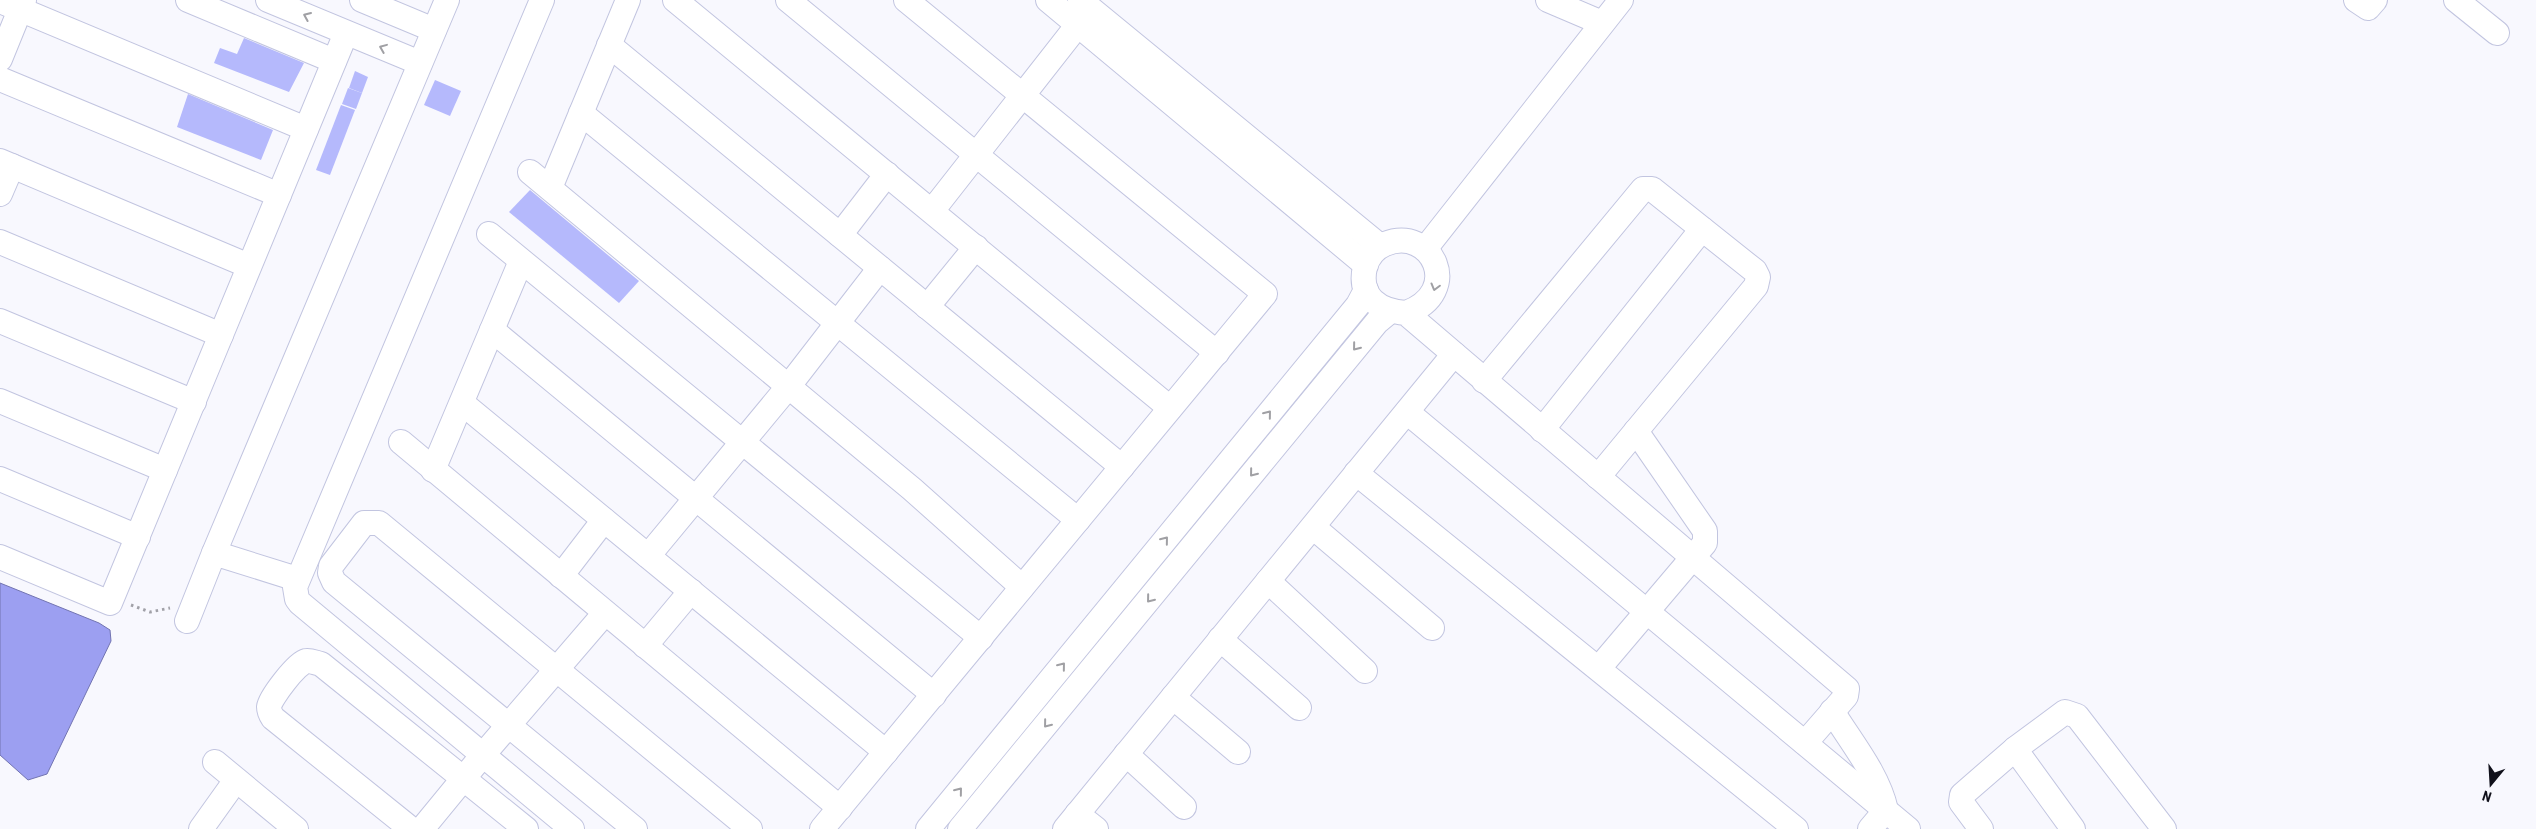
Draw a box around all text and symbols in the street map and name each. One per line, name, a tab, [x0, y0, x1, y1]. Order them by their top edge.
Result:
one-way arrow	[303, 12, 312, 23]
one-way arrow	[379, 43, 388, 54]
one-way arrow	[1430, 283, 1441, 291]
one-way arrow	[1353, 342, 1362, 351]
one-way arrow	[1262, 411, 1271, 420]
one-way arrow	[1250, 467, 1259, 476]
one-way arrow	[1159, 537, 1168, 546]
one-way arrow	[1146, 593, 1155, 602]
one-way arrow	[1056, 662, 1065, 671]
one-way arrow	[1044, 718, 1052, 727]
north arrow	[2466, 759, 2516, 809]
text: N	[2480, 787, 2494, 805]
one-way arrow	[953, 788, 962, 797]

